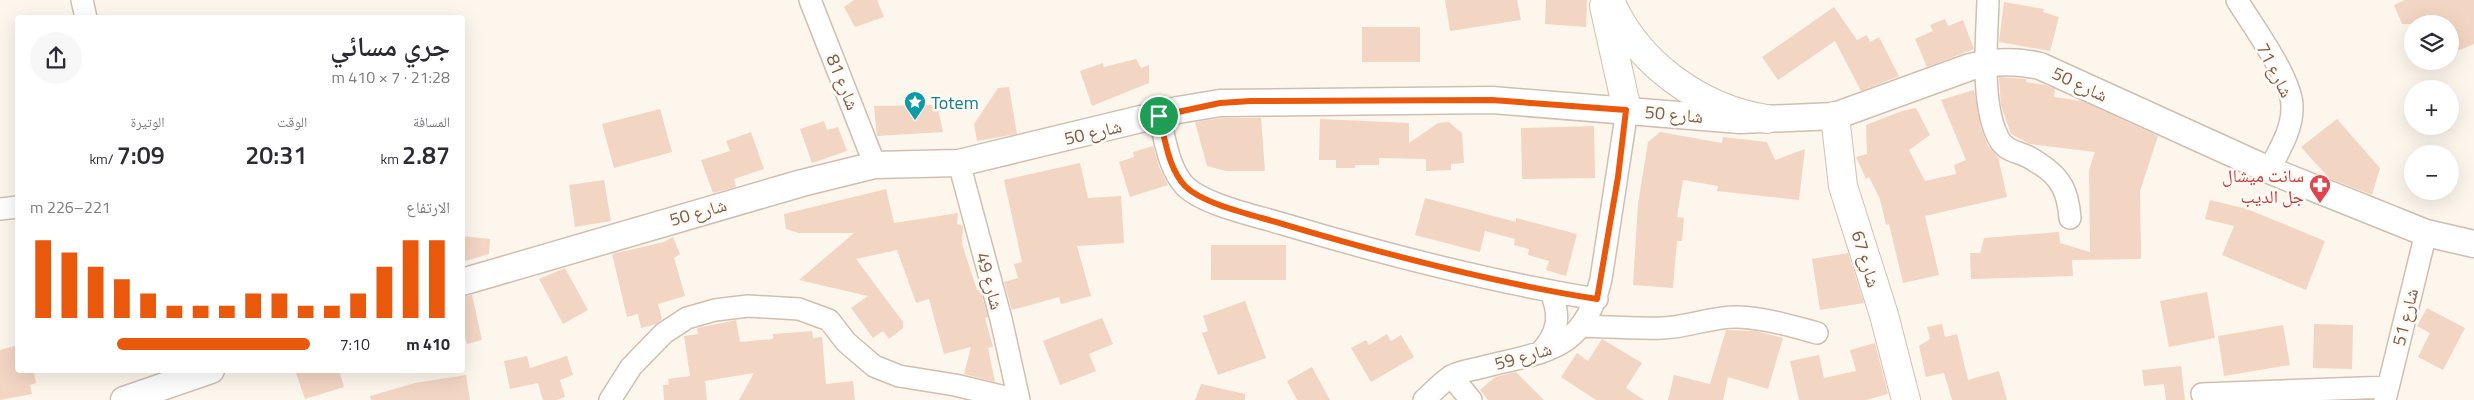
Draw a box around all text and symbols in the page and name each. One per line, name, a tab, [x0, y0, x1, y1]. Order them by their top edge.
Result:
map controls	[2404, 15, 2459, 200]
button: layers	[2404, 15, 2459, 70]
text: جري مسائي	[330, 24, 450, 67]
button: share	[30, 32, 82, 84]
street label: شارع 71	[2250, 38, 2300, 102]
street label: شارع 81	[820, 50, 866, 114]
street label: شارع 50	[2048, 59, 2112, 109]
text: 21:28 · 7 × 410 m	[331, 65, 450, 89]
button: +	[2404, 80, 2459, 135]
place label: Totem	[931, 89, 979, 116]
place icon: Totem	[903, 90, 927, 121]
pin	[1138, 95, 1180, 137]
street label: شارع 50	[1644, 98, 1704, 130]
icon: arrive	[1145, 102, 1173, 130]
text: الوتيرة	[131, 111, 165, 132]
text: الوقت	[277, 111, 307, 132]
text: المسافة	[413, 111, 450, 132]
street label: شارع 50	[1062, 112, 1124, 152]
text: 7:09	[117, 136, 165, 174]
text: 20:31	[245, 136, 307, 174]
text: 2.87	[402, 136, 450, 174]
button: −	[2404, 145, 2459, 200]
text: /km	[89, 148, 117, 169]
text: km	[381, 148, 402, 169]
place label: سانت ميشال جل الديب	[2222, 162, 2304, 210]
pharmacy icon: سانت ميشال جل الديب	[2308, 173, 2332, 204]
street label: شارع 50	[666, 191, 730, 233]
text: 221–226 m	[30, 195, 111, 219]
text: الارتفاع	[406, 195, 450, 219]
street label: شارع 67	[1845, 227, 1887, 291]
street label: شارع 49	[969, 249, 1011, 313]
street label: شارع 51	[2385, 285, 2425, 349]
text: 7:10	[340, 332, 370, 356]
text: 410 m	[406, 332, 450, 356]
street label: شارع 59	[1491, 335, 1555, 377]

